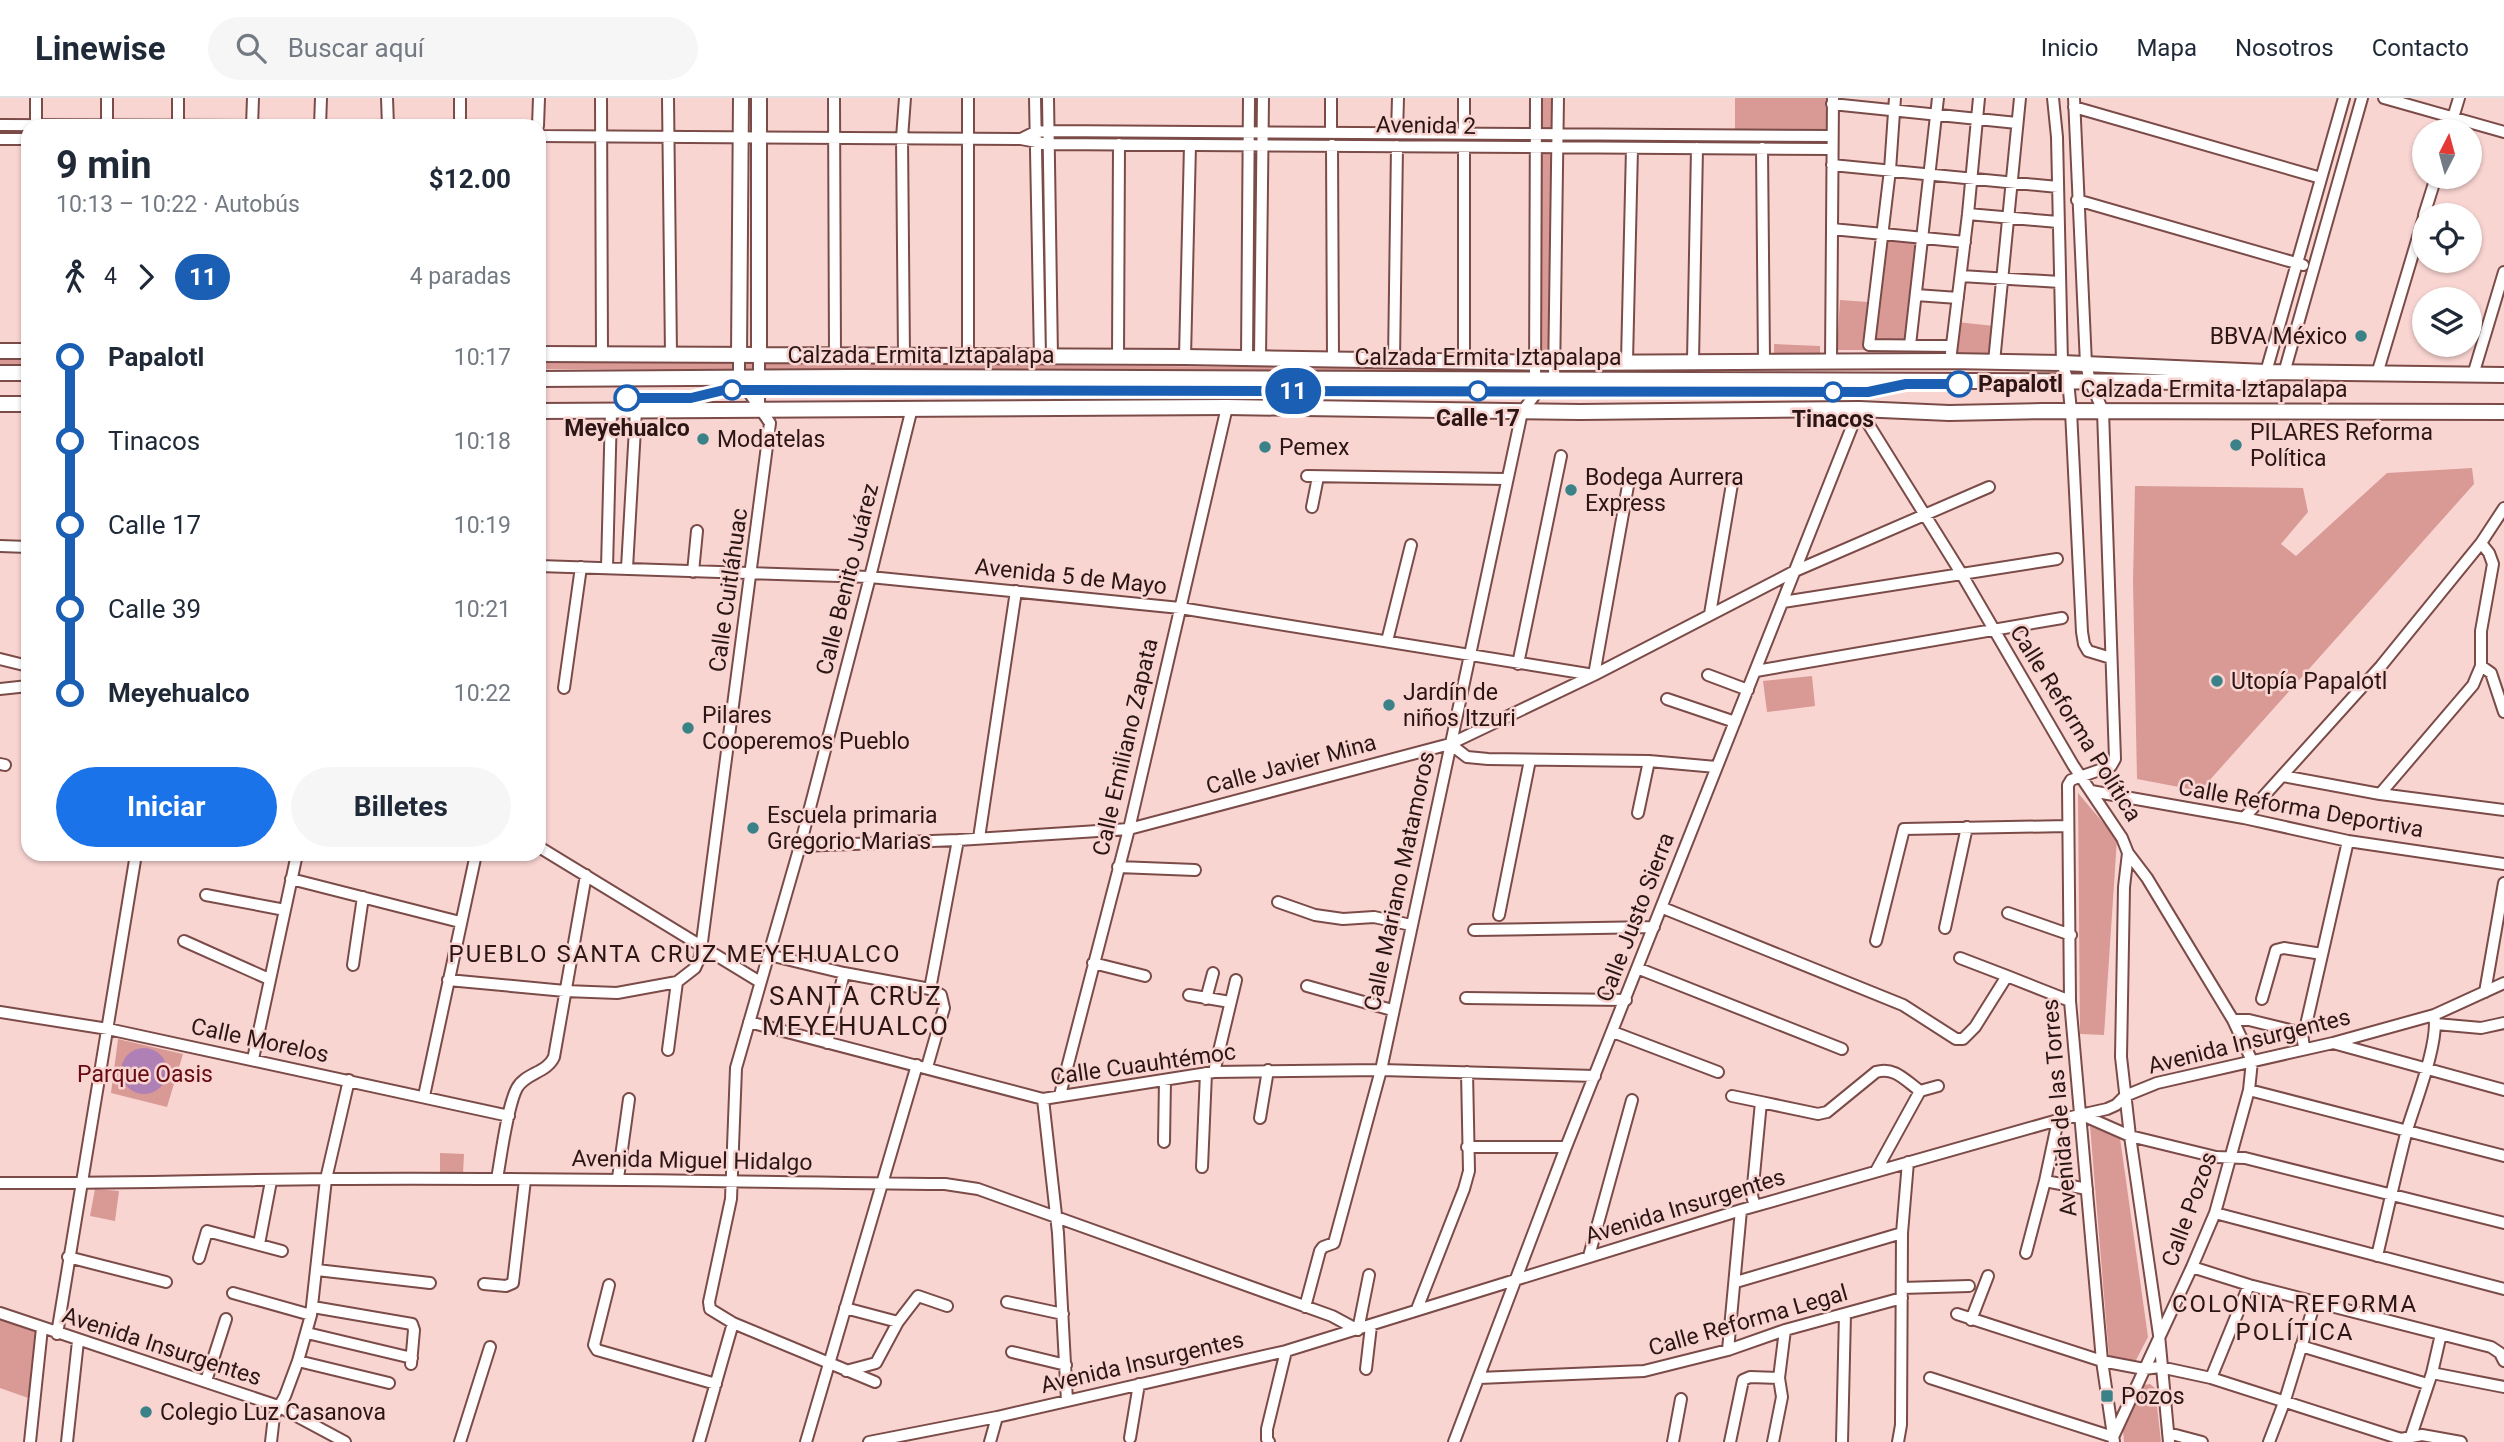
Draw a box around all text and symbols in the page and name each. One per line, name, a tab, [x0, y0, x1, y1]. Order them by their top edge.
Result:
search box	[208, 17, 698, 80]
text: Linewise	[35, 29, 166, 68]
icon: search	[232, 29, 270, 67]
text: Buscar aquí	[288, 33, 424, 63]
text: Inicio	[2041, 34, 2098, 62]
text: Mapa	[2136, 34, 2197, 62]
text: Nosotros	[2235, 34, 2334, 62]
text: Contacto	[2372, 34, 2469, 62]
street label: Avenida 2	[1376, 111, 1476, 140]
north arrow	[2412, 119, 2482, 189]
map controls	[2412, 119, 2482, 357]
text: 9 min	[56, 143, 152, 187]
text: $12.00	[429, 164, 511, 194]
text: 10:13 – 10:22 · Autobús	[56, 191, 300, 218]
button: locate	[2412, 203, 2482, 273]
icon: walk	[56, 258, 94, 296]
icon: forward	[127, 258, 165, 296]
text: 4	[104, 263, 117, 290]
text: 11	[189, 263, 216, 291]
text: 4 paradas	[410, 263, 511, 290]
button: layers	[2412, 287, 2482, 357]
place label: BBVA México	[2210, 323, 2347, 350]
marker: BBVA México	[2353, 328, 2369, 344]
text: Papalotl	[108, 342, 204, 372]
street label: Calzada Ermita Iztapalapa	[787, 342, 1055, 369]
text: 10:17	[454, 344, 511, 371]
street label: Calzada Ermita Iztapalapa	[1354, 344, 1622, 371]
line badge: 11	[1262, 368, 1324, 414]
marker: Papalotl	[1946, 371, 1972, 397]
place label: Papalotl	[1978, 371, 2063, 398]
street label: Calzada Ermita Iztapalapa	[2080, 376, 2348, 403]
text: 11	[1279, 377, 1307, 405]
unlabelled marker	[722, 380, 742, 400]
marker: Calle 17	[1468, 381, 1488, 401]
marker: Tinacos	[1823, 382, 1843, 402]
marker: Meyehualco	[614, 385, 640, 411]
place label: Calle 17	[1436, 405, 1520, 432]
place label: Tinacos	[1792, 406, 1874, 433]
place label: Meyehualco	[564, 415, 690, 442]
place label: PILARES Reforma Política	[2250, 419, 2433, 472]
text: Tinacos	[108, 426, 200, 456]
place label: Modatelas	[717, 426, 825, 453]
text: 10:18	[454, 428, 511, 455]
marker: Modatelas	[695, 431, 711, 447]
place label: Pemex	[1279, 434, 1349, 461]
marker: PILARES Reforma Política	[2228, 437, 2244, 453]
marker: Pemex	[1257, 439, 1273, 455]
place label: Bodega Aurrera Express	[1585, 464, 1744, 517]
street label: Calle Benito Juárez	[811, 480, 884, 678]
marker: Bodega Aurrera Express	[1563, 482, 1579, 498]
street label: Calle Cuitláhuac	[704, 506, 753, 674]
text: Calle 17	[108, 510, 201, 540]
text: 10:19	[454, 512, 511, 539]
street label: Avenida 5 de Mayo	[974, 553, 1168, 600]
text: Calle 39	[108, 594, 201, 624]
text: 10:21	[454, 596, 511, 623]
street label: Calle Reforma Política	[2004, 620, 2147, 827]
street label: Calle Emiliano Zapata	[1087, 636, 1164, 858]
place label: Utopía Papalotl	[2231, 668, 2387, 695]
marker: Utopía Papalotl	[2209, 673, 2225, 689]
text: Meyehualco	[108, 678, 250, 708]
place label: Jardín de niños Itzuri	[1403, 679, 1516, 732]
text: 10:22	[454, 680, 511, 707]
marker: Jardín de niños Itzuri	[1381, 697, 1397, 713]
place label: Pilares Cooperemos Pueblo	[702, 702, 910, 755]
marker: Pilares Cooperemos Pueblo	[680, 720, 696, 736]
street label: Calle Javier Mina	[1203, 729, 1379, 800]
street label: Calle Mariano Matamoros	[1359, 749, 1440, 1014]
button: Iniciar	[56, 767, 277, 847]
button: Billetes	[291, 767, 511, 847]
street label: Calle Reforma Deportiva	[2176, 774, 2426, 843]
place label: Escuela primaria Gregorio Marias	[767, 802, 938, 855]
marker: Escuela primaria Gregorio Marias	[745, 820, 761, 836]
street label: Calle Justo Sierra	[1591, 829, 1680, 1006]
district label: PUEBLO SANTA CRUZ MEYEHUALCO	[449, 940, 901, 968]
district label: SANTA CRUZ MEYEHUALCO	[762, 981, 950, 1041]
street label: Avenida de las Torres	[2037, 998, 2082, 1218]
street label: Avenida Insurgentes	[2145, 1003, 2353, 1080]
street label: Calle Morelos	[189, 1013, 331, 1068]
street label: Calle Cuauhtémoc	[1049, 1038, 1238, 1091]
park label: Parque Oasis	[77, 1061, 213, 1088]
street label: Avenida Miguel Hidalgo	[571, 1145, 813, 1176]
street label: Calle Pozos	[2156, 1148, 2223, 1270]
street label: Avenida Insurgentes	[1582, 1163, 1788, 1250]
street label: Calle Reforma Legal	[1645, 1279, 1851, 1362]
district label: COLONIA REFORMA POLÍTICA	[2172, 1290, 2418, 1346]
street label: Avenida Insurgentes	[59, 1302, 265, 1391]
street label: Avenida Insurgentes	[1038, 1326, 1246, 1399]
place label: Pozos	[2121, 1383, 2185, 1410]
marker: Pozos	[2099, 1388, 2115, 1404]
place label: Colegio Luz Casanova	[160, 1399, 386, 1426]
marker: Colegio Luz Casanova	[138, 1404, 154, 1420]

